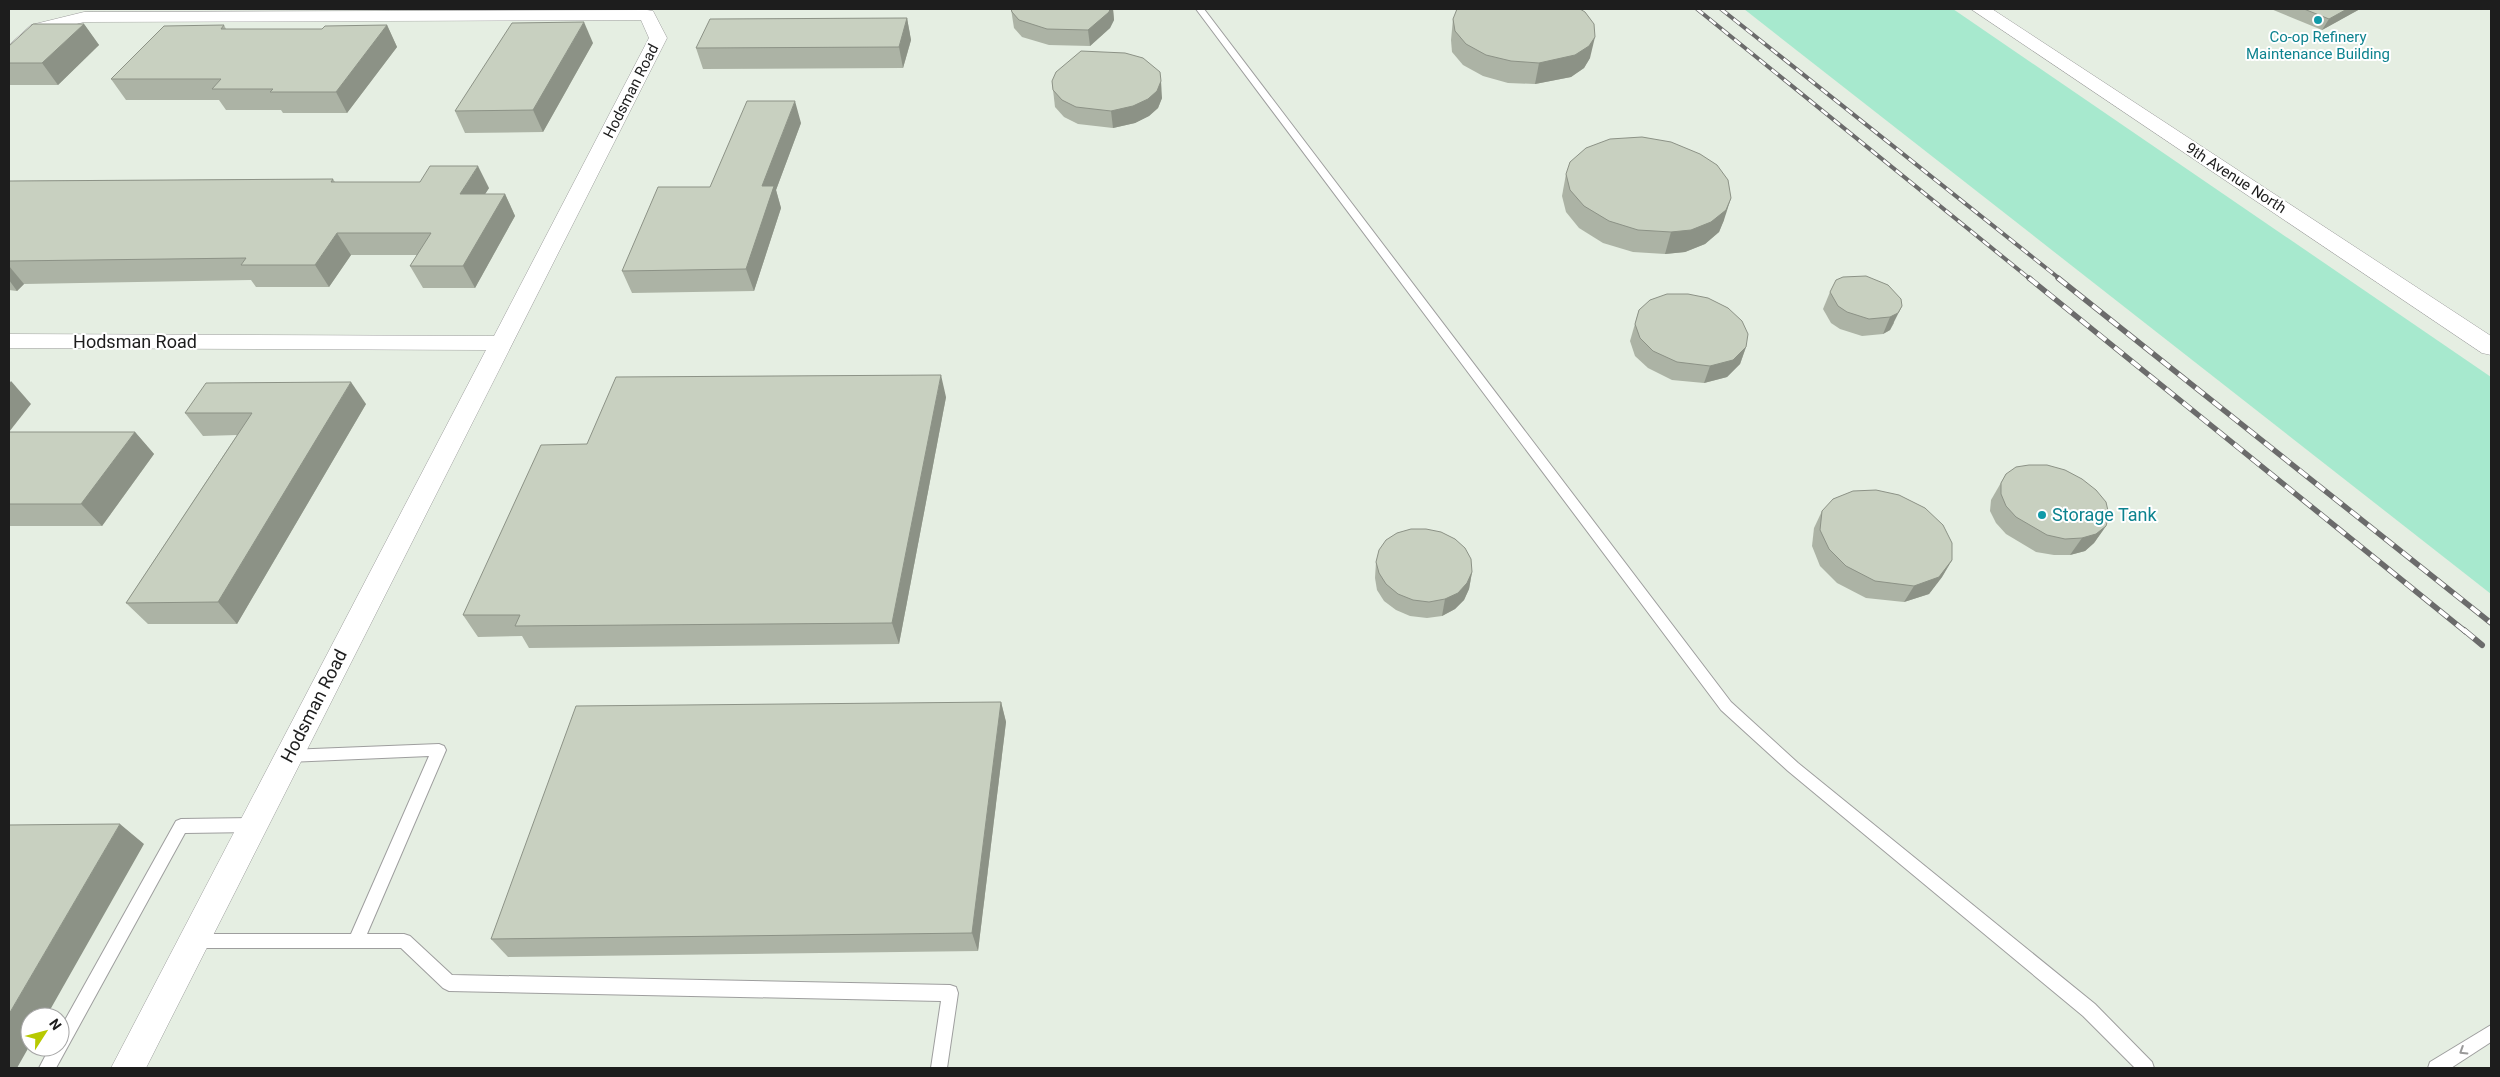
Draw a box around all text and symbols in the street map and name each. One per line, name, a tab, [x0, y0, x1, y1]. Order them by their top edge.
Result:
marker: Co-op Refinery Maintenance Building	[2312, 14, 2324, 26]
place label: Co-op Refinery Maintenance Building	[2246, 28, 2390, 63]
street label: Hodsman Road	[600, 41, 662, 141]
street label: 9th Avenue North	[2182, 139, 2290, 217]
street label: Hodsman Road	[73, 331, 197, 352]
place label: Storage Tank	[2052, 504, 2157, 525]
marker: Storage Tank	[2036, 509, 2048, 521]
street label: Hodsman Road	[276, 646, 351, 766]
north arrow	[20, 1007, 70, 1057]
text: N	[46, 1016, 65, 1033]
one-way arrow	[2460, 1044, 2469, 1054]

